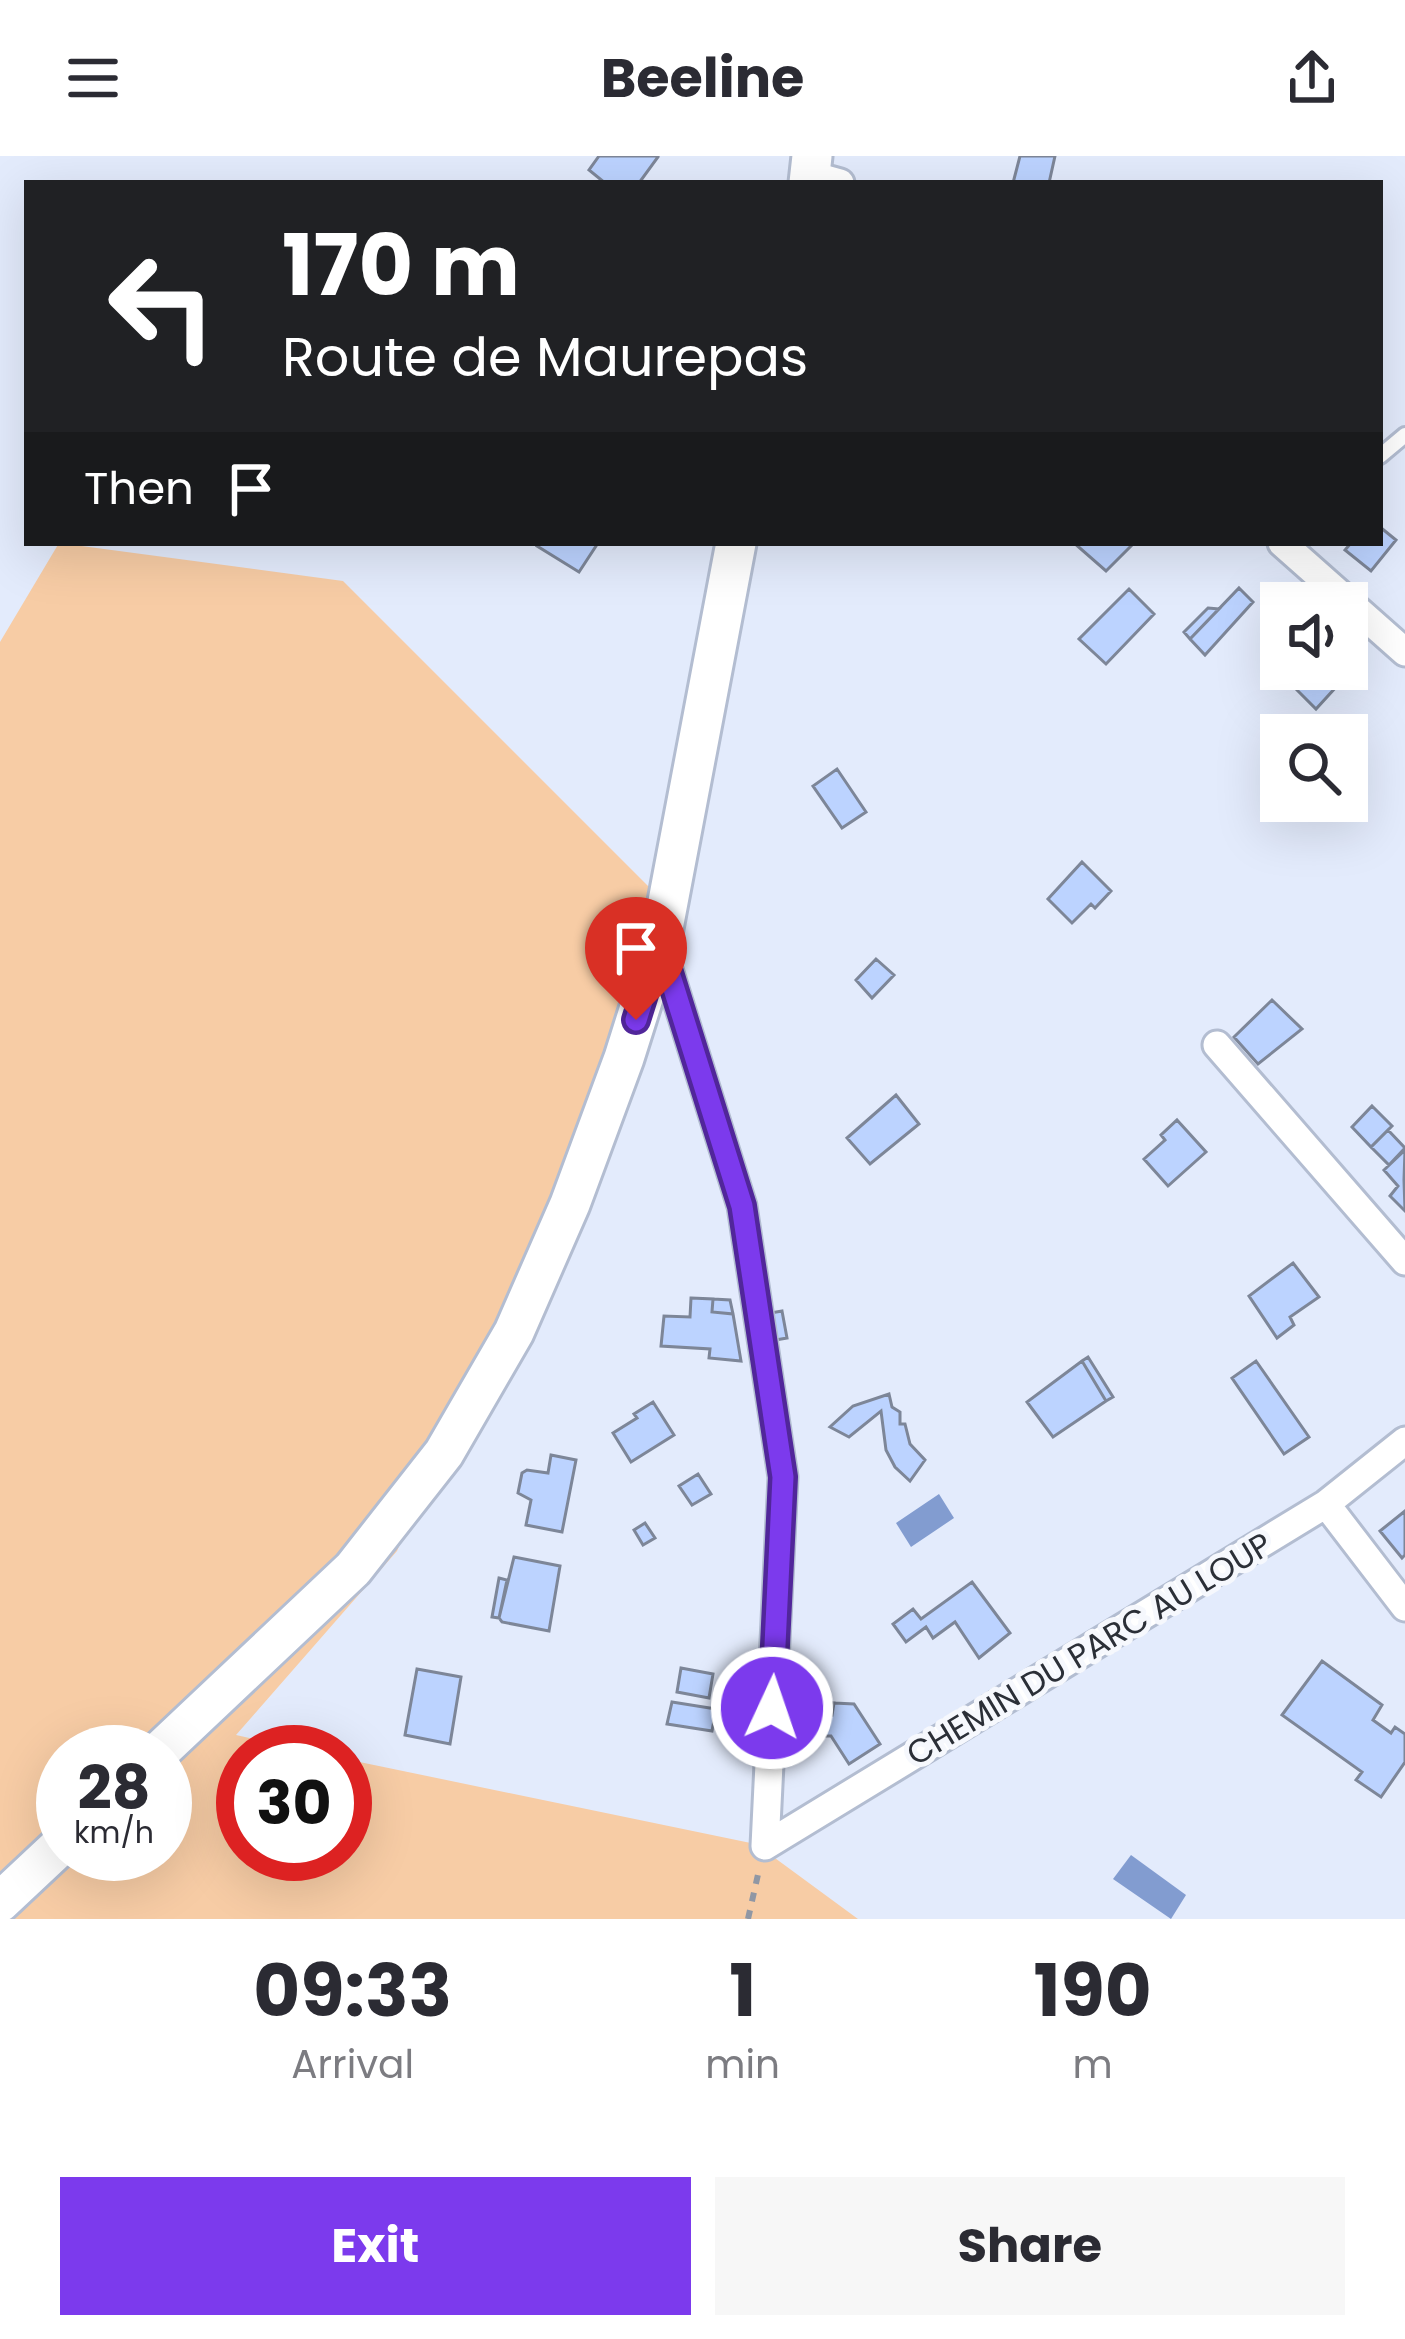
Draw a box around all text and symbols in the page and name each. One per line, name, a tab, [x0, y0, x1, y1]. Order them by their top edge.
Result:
text: Beeline	[601, 40, 804, 116]
icon: menu	[60, 45, 126, 111]
icon: share	[1279, 45, 1345, 111]
text: 170 m	[282, 207, 520, 324]
icon: left	[84, 228, 240, 384]
text: Route de Maurepas	[282, 319, 808, 395]
icon: arrive	[218, 456, 284, 522]
text: Then	[84, 457, 194, 520]
map controls	[1260, 582, 1368, 822]
button: sound	[1260, 582, 1368, 690]
button: search	[1260, 714, 1368, 822]
pin	[585, 897, 687, 1020]
icon: arrive	[603, 915, 669, 981]
street label: CHEMIN DU PARC AU LOUP	[897, 1521, 1281, 1777]
position arrow	[709, 1645, 835, 1771]
speed limit sign: 30	[216, 1725, 372, 1881]
text: 28	[77, 1746, 151, 1830]
text: km/h	[74, 1811, 154, 1854]
text: 09:33	[253, 1940, 452, 2041]
text: 1	[729, 1940, 756, 2041]
text: 190	[1033, 1940, 1152, 2041]
text: Arrival	[291, 2037, 414, 2092]
text: min	[705, 2037, 780, 2092]
text: m	[1072, 2037, 1113, 2092]
button: Exit	[60, 2177, 691, 2315]
button: Share	[715, 2177, 1345, 2315]

